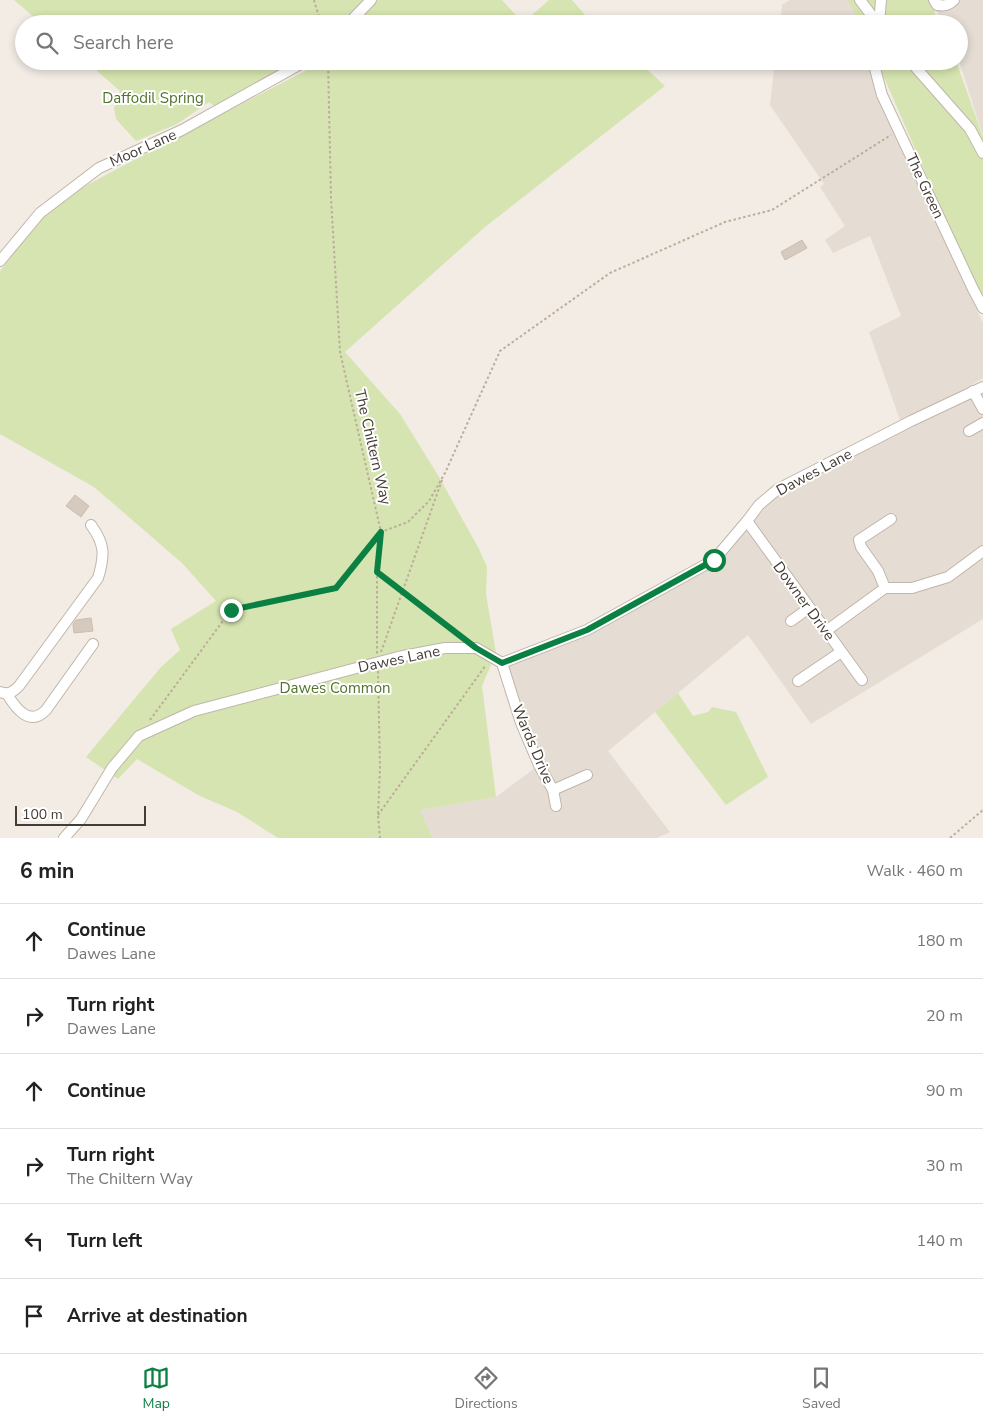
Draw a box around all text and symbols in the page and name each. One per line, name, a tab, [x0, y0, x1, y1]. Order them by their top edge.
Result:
search box	[15, 15, 968, 70]
icon: search	[33, 29, 61, 57]
text: Search here	[73, 30, 174, 56]
park label: Daffodil Spring	[102, 88, 204, 108]
street label: Moor Lane	[106, 124, 180, 172]
street label: The Green	[901, 150, 949, 222]
street label: The Chiltern Way	[350, 387, 396, 507]
street label: Dawes Lane	[773, 444, 855, 500]
route start	[703, 549, 726, 572]
street label: Downer Drive	[768, 557, 840, 645]
route end	[220, 599, 243, 622]
street label: Dawes Lane	[356, 641, 442, 677]
park label: Dawes Common	[279, 678, 391, 698]
street label: Wards Drive	[507, 701, 559, 787]
scale bar	[15, 803, 146, 826]
text: 100 m	[22, 805, 63, 824]
text: 6 min	[20, 857, 74, 885]
text: Walk · 460 m	[867, 860, 963, 882]
text: Continue	[67, 917, 146, 943]
icon: ahead	[20, 927, 48, 955]
text: 180 m	[916, 930, 963, 952]
text: Dawes Lane	[67, 943, 156, 965]
text: Turn right	[67, 992, 154, 1018]
icon: right	[20, 1002, 48, 1030]
text: 20 m	[926, 1005, 963, 1027]
text: Dawes Lane	[67, 1018, 156, 1040]
icon: ahead	[20, 1077, 48, 1105]
text: Continue	[67, 1078, 146, 1104]
text: 90 m	[926, 1080, 963, 1102]
text: Turn right	[67, 1142, 154, 1168]
icon: right	[20, 1152, 48, 1180]
text: 30 m	[926, 1155, 963, 1177]
text: The Chiltern Way	[67, 1168, 193, 1190]
icon: left	[20, 1227, 48, 1255]
text: Turn left	[67, 1228, 142, 1254]
text: 140 m	[916, 1230, 963, 1252]
icon: arrive	[20, 1302, 48, 1330]
text: Arrive at destination	[67, 1303, 248, 1329]
tab: Map	[142, 1364, 170, 1413]
tab: Directions	[455, 1364, 518, 1413]
tab: Saved	[802, 1364, 841, 1413]

